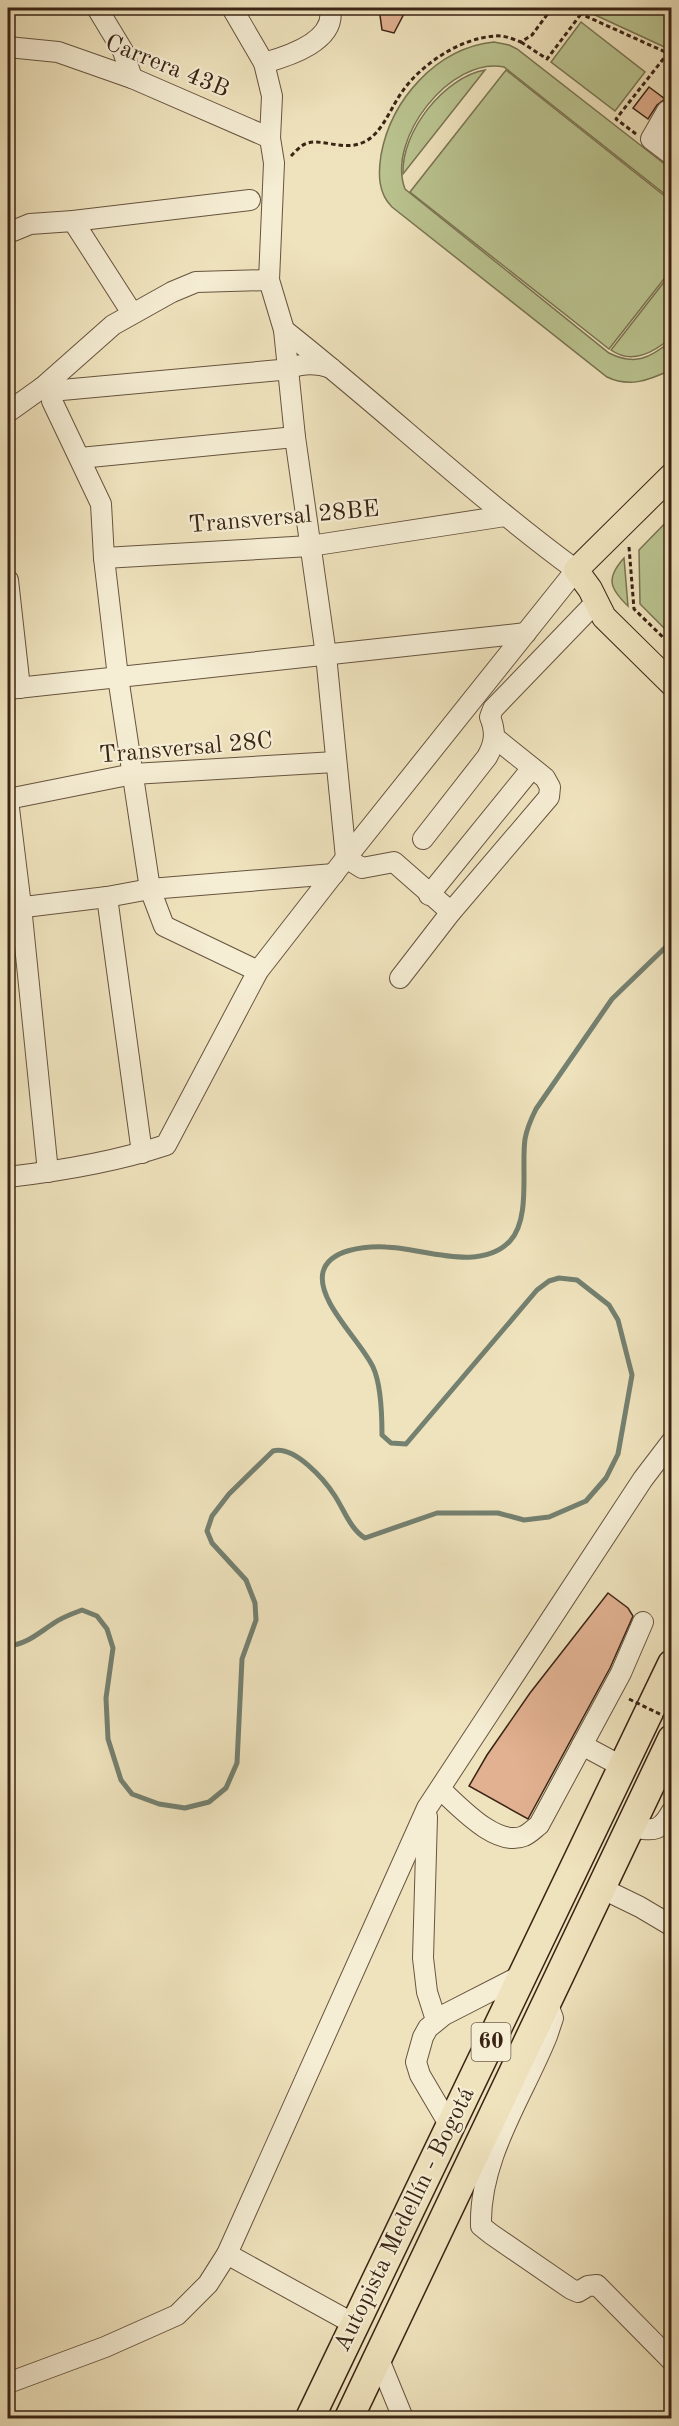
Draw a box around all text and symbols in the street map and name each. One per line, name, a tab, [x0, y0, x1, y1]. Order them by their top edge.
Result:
street label: Carrera 43B	[102, 31, 232, 103]
street label: Transversal 28BE	[188, 498, 380, 538]
street label: Transversal 28C	[98, 729, 274, 769]
road number: 60	[472, 2023, 510, 2061]
street label: Autopista Medellín - Bogotá	[330, 2084, 480, 2356]

